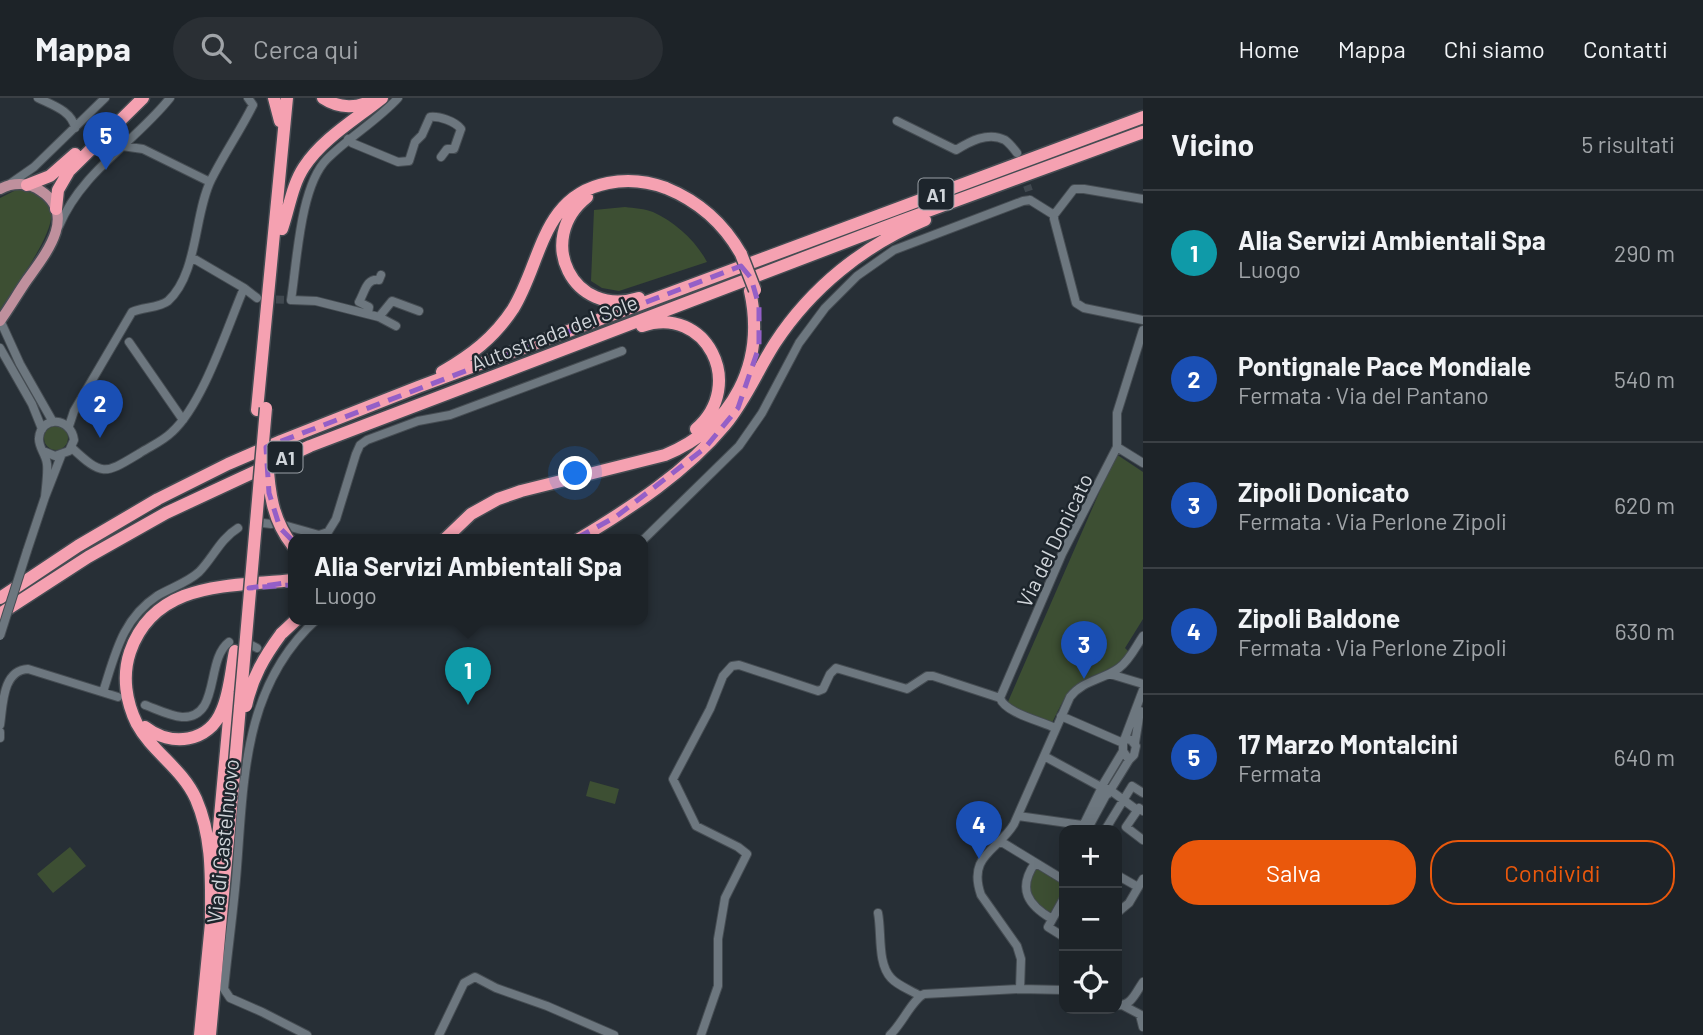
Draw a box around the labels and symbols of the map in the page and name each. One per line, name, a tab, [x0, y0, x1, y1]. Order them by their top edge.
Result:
pin: 5	[83, 112, 129, 170]
road number: A1	[918, 178, 954, 209]
street label: Autostrada del Sole	[467, 289, 641, 375]
pin: 2	[77, 380, 123, 438]
road number: A1	[268, 442, 302, 472]
your location	[558, 456, 592, 490]
street label: Via del Donicato	[1011, 469, 1097, 611]
pin: 3	[1061, 621, 1107, 679]
pin: 1	[445, 647, 491, 705]
street label: Via di Castelnuovo	[201, 758, 243, 924]
pin: 4	[956, 801, 1002, 859]

